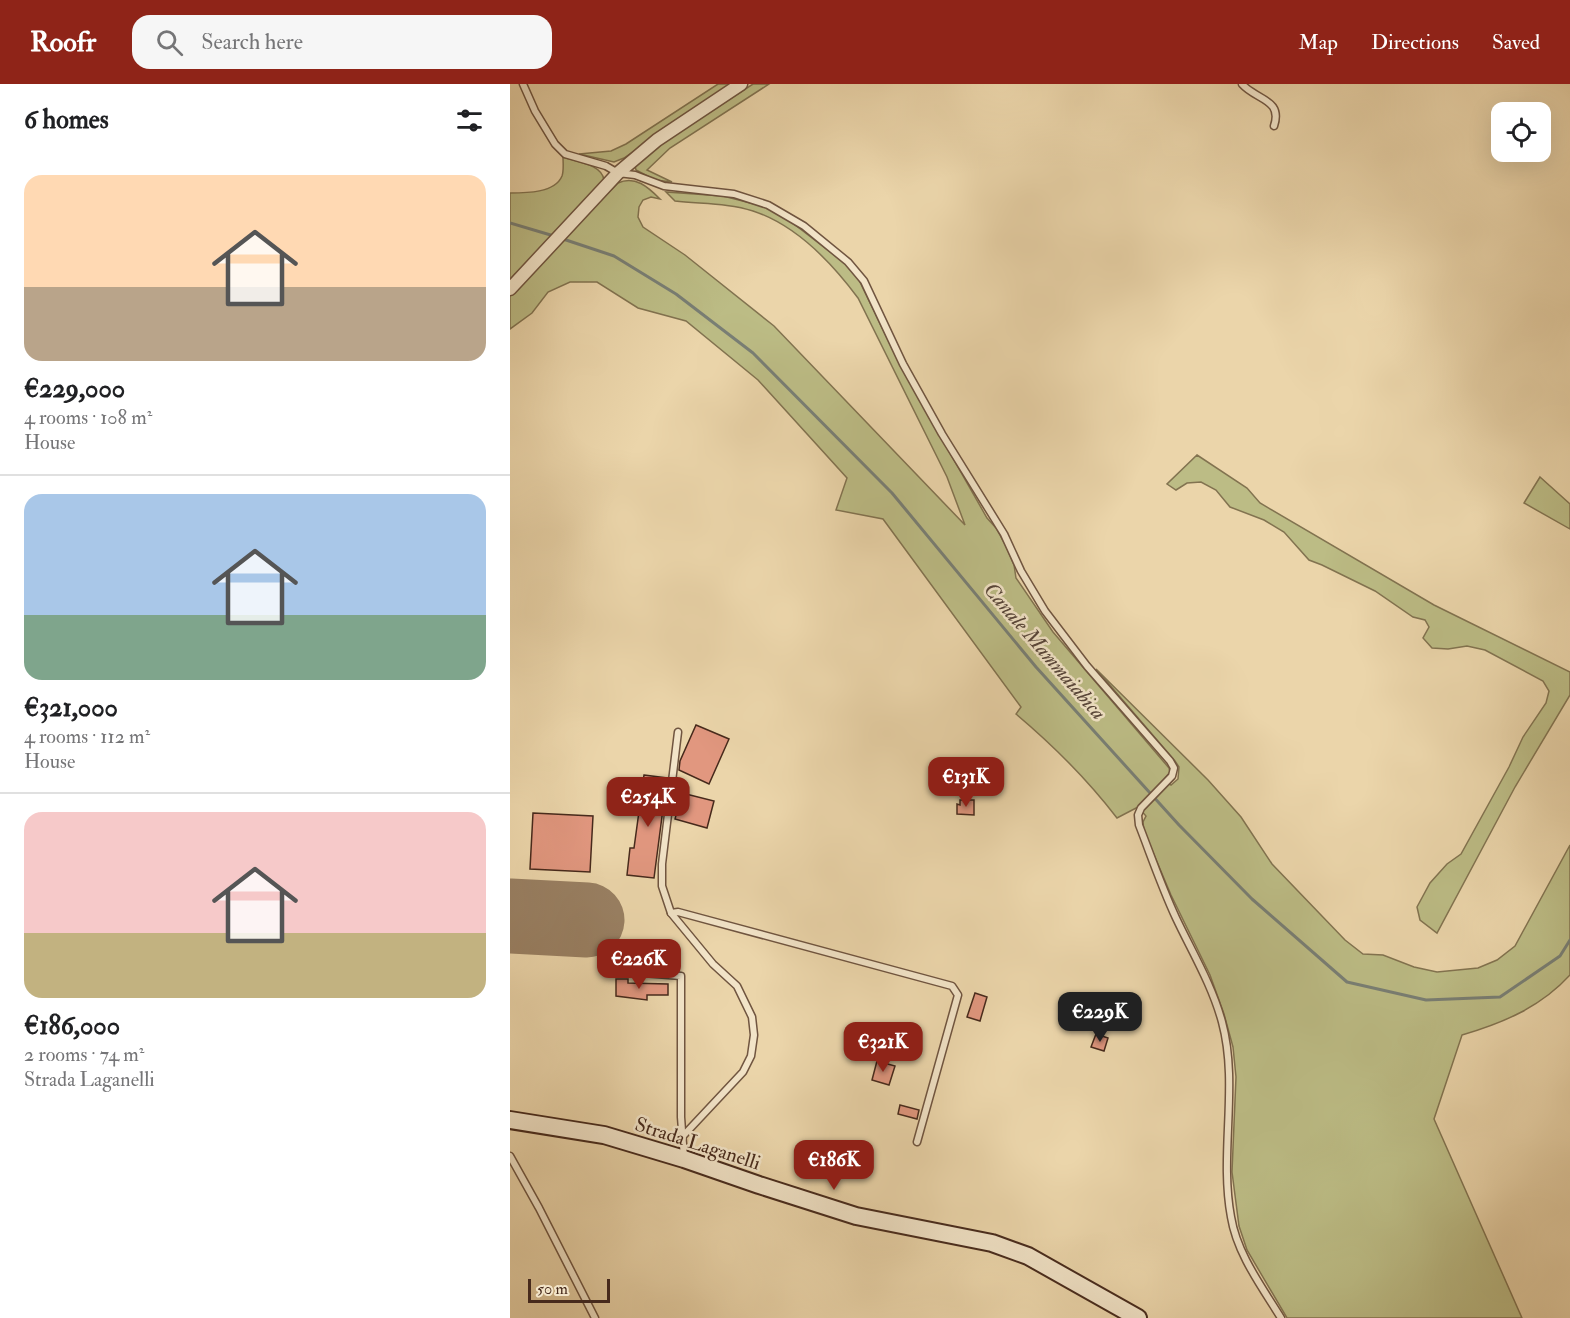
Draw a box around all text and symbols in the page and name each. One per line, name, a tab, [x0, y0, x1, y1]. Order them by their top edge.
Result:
search box	[132, 15, 552, 69]
text: Roofr	[30, 25, 96, 60]
icon: search	[153, 26, 186, 59]
text: Search here	[201, 28, 303, 56]
text: Map	[1298, 29, 1338, 56]
text: Directions	[1371, 29, 1459, 56]
text: Saved	[1492, 29, 1540, 56]
map controls	[1491, 102, 1551, 162]
button: locate	[1491, 102, 1551, 162]
text: 6 homes	[24, 104, 109, 136]
icon: filters	[453, 104, 486, 137]
icon: home	[201, 214, 309, 322]
text: €229,000	[24, 373, 125, 405]
text: 4 rooms · 108 m²	[24, 405, 152, 430]
text: House	[24, 430, 75, 455]
icon: home	[201, 533, 309, 641]
water label: Canale Mammaiabica	[978, 577, 1112, 726]
text: €321,000	[24, 692, 118, 724]
text: 4 rooms · 112 m²	[24, 724, 150, 749]
text: House	[24, 749, 75, 774]
pin: €131K	[924, 757, 1008, 808]
text: €131K	[942, 764, 990, 789]
pin: €254K	[606, 777, 690, 828]
text: €254K	[621, 784, 675, 809]
icon: home	[201, 851, 309, 959]
pin: €226K	[597, 939, 681, 990]
text: €226K	[611, 946, 667, 971]
pin: €229K	[1058, 992, 1142, 1043]
text: €229K	[1072, 999, 1128, 1024]
text: €186,000	[24, 1010, 120, 1042]
pin: €321K	[841, 1022, 925, 1073]
text: €321K	[858, 1029, 908, 1054]
text: 2 rooms · 74 m²	[24, 1042, 145, 1067]
text: Strada Laganelli	[24, 1067, 155, 1092]
street label: Strada Laganelli	[632, 1111, 764, 1176]
pin: €186K	[792, 1140, 876, 1191]
text: €186K	[808, 1147, 860, 1172]
scale bar	[528, 1276, 610, 1304]
text: 50 m	[537, 1279, 568, 1299]

